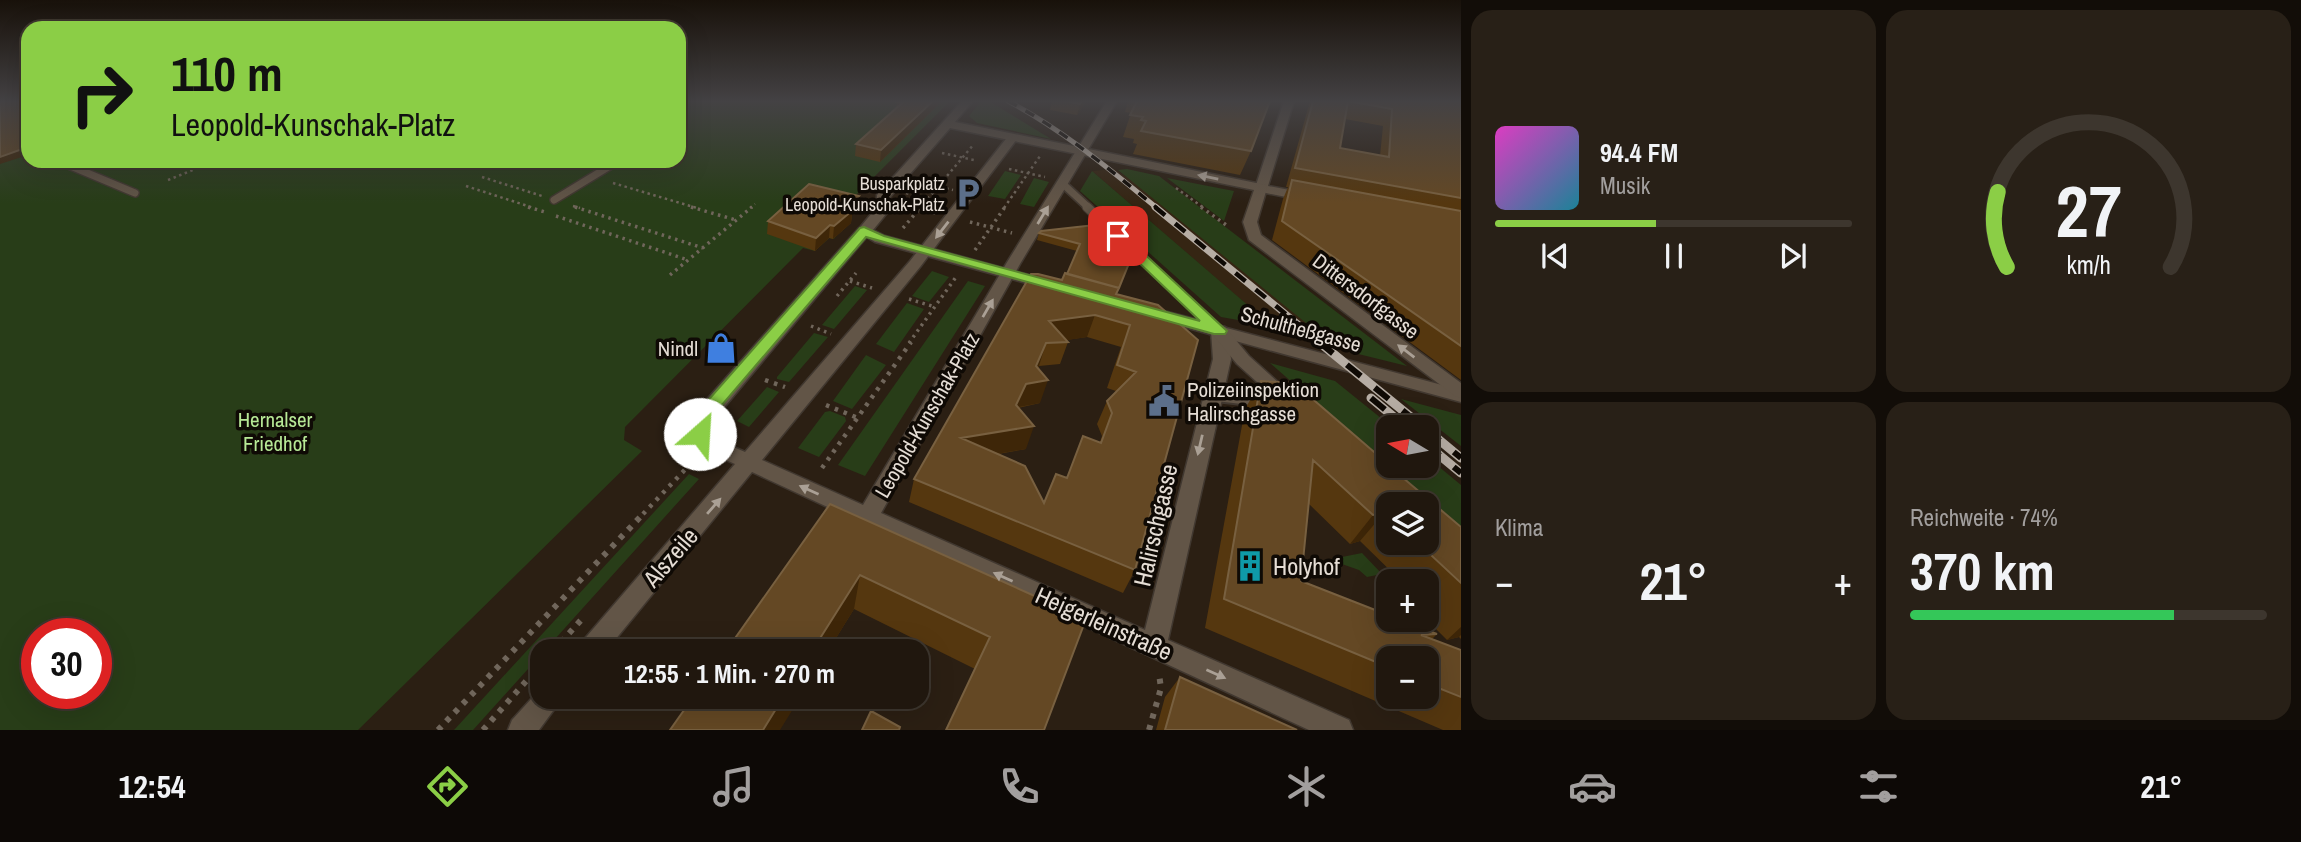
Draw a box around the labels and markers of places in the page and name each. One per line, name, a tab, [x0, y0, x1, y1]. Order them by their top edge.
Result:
place label: Busparkplatz Leopold-Kunschak-Platz	[785, 171, 945, 217]
parking icon: Busparkplatz Leopold-Kunschak-Platz	[951, 176, 985, 210]
pin	[1088, 206, 1148, 266]
shop icon: Nindl	[704, 331, 738, 365]
place label: Nindl	[658, 334, 698, 363]
place label: Polizeiinspektion Halirschgasse	[1187, 375, 1319, 428]
public building icon: Polizeiinspektion Halirschgasse	[1147, 384, 1181, 418]
building icon: Holyhof	[1233, 549, 1267, 583]
place label: Holyhof	[1273, 550, 1340, 582]

